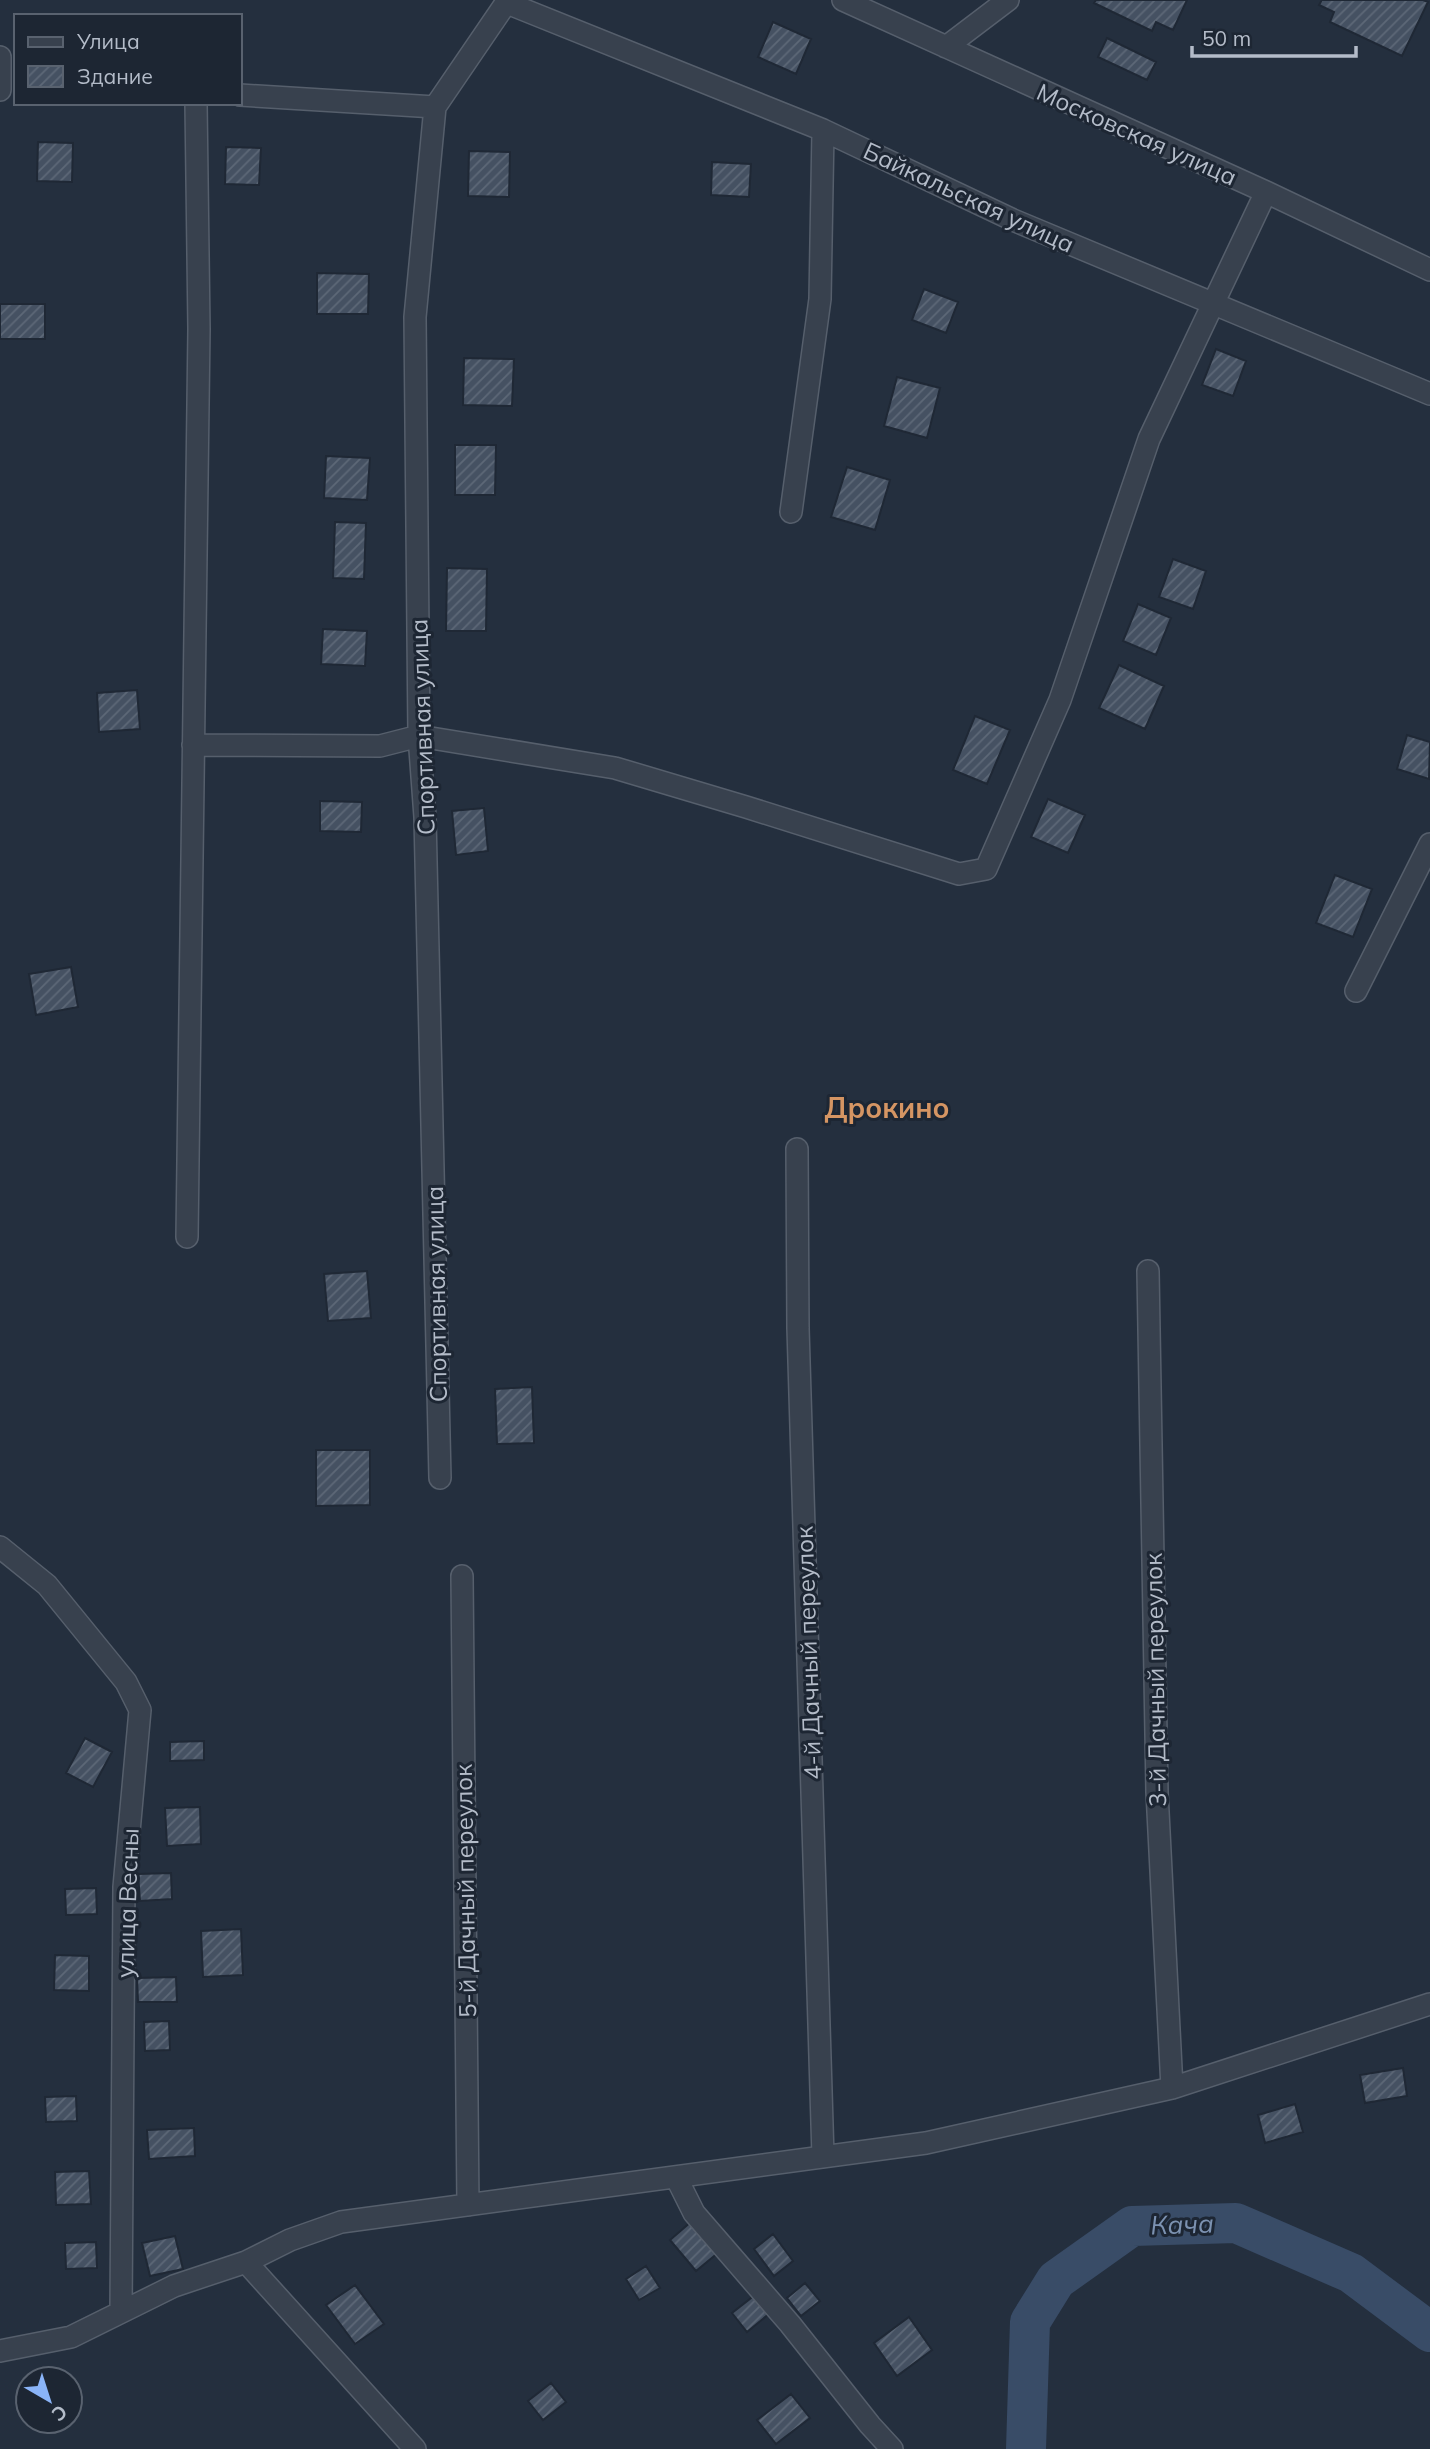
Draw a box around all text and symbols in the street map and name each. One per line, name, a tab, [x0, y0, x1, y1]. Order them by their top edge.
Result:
legend	[14, 14, 242, 105]
scale bar	[1192, 14, 1356, 58]
text: 50 m	[1202, 25, 1251, 51]
text: Улица	[76, 28, 140, 54]
text: Здание	[77, 63, 153, 89]
street label: Московская улица	[1032, 76, 1242, 192]
street label: Байкальская улица	[859, 135, 1079, 259]
street label: Спортивная улица	[403, 618, 441, 836]
district label: Дрокино	[824, 1090, 950, 1125]
street label: Спортивная улица	[419, 1186, 453, 1402]
street label: 4-й Дачный переулок	[789, 1526, 827, 1780]
street label: 3-й Дачный переулок	[1138, 1553, 1172, 1807]
street label: 5-й Дачный переулок	[448, 1764, 482, 2018]
street label: улица Весны	[109, 1827, 145, 1979]
water label: Кача	[1150, 2206, 1214, 2242]
north arrow	[14, 2365, 84, 2435]
text: С	[47, 2400, 72, 2427]

